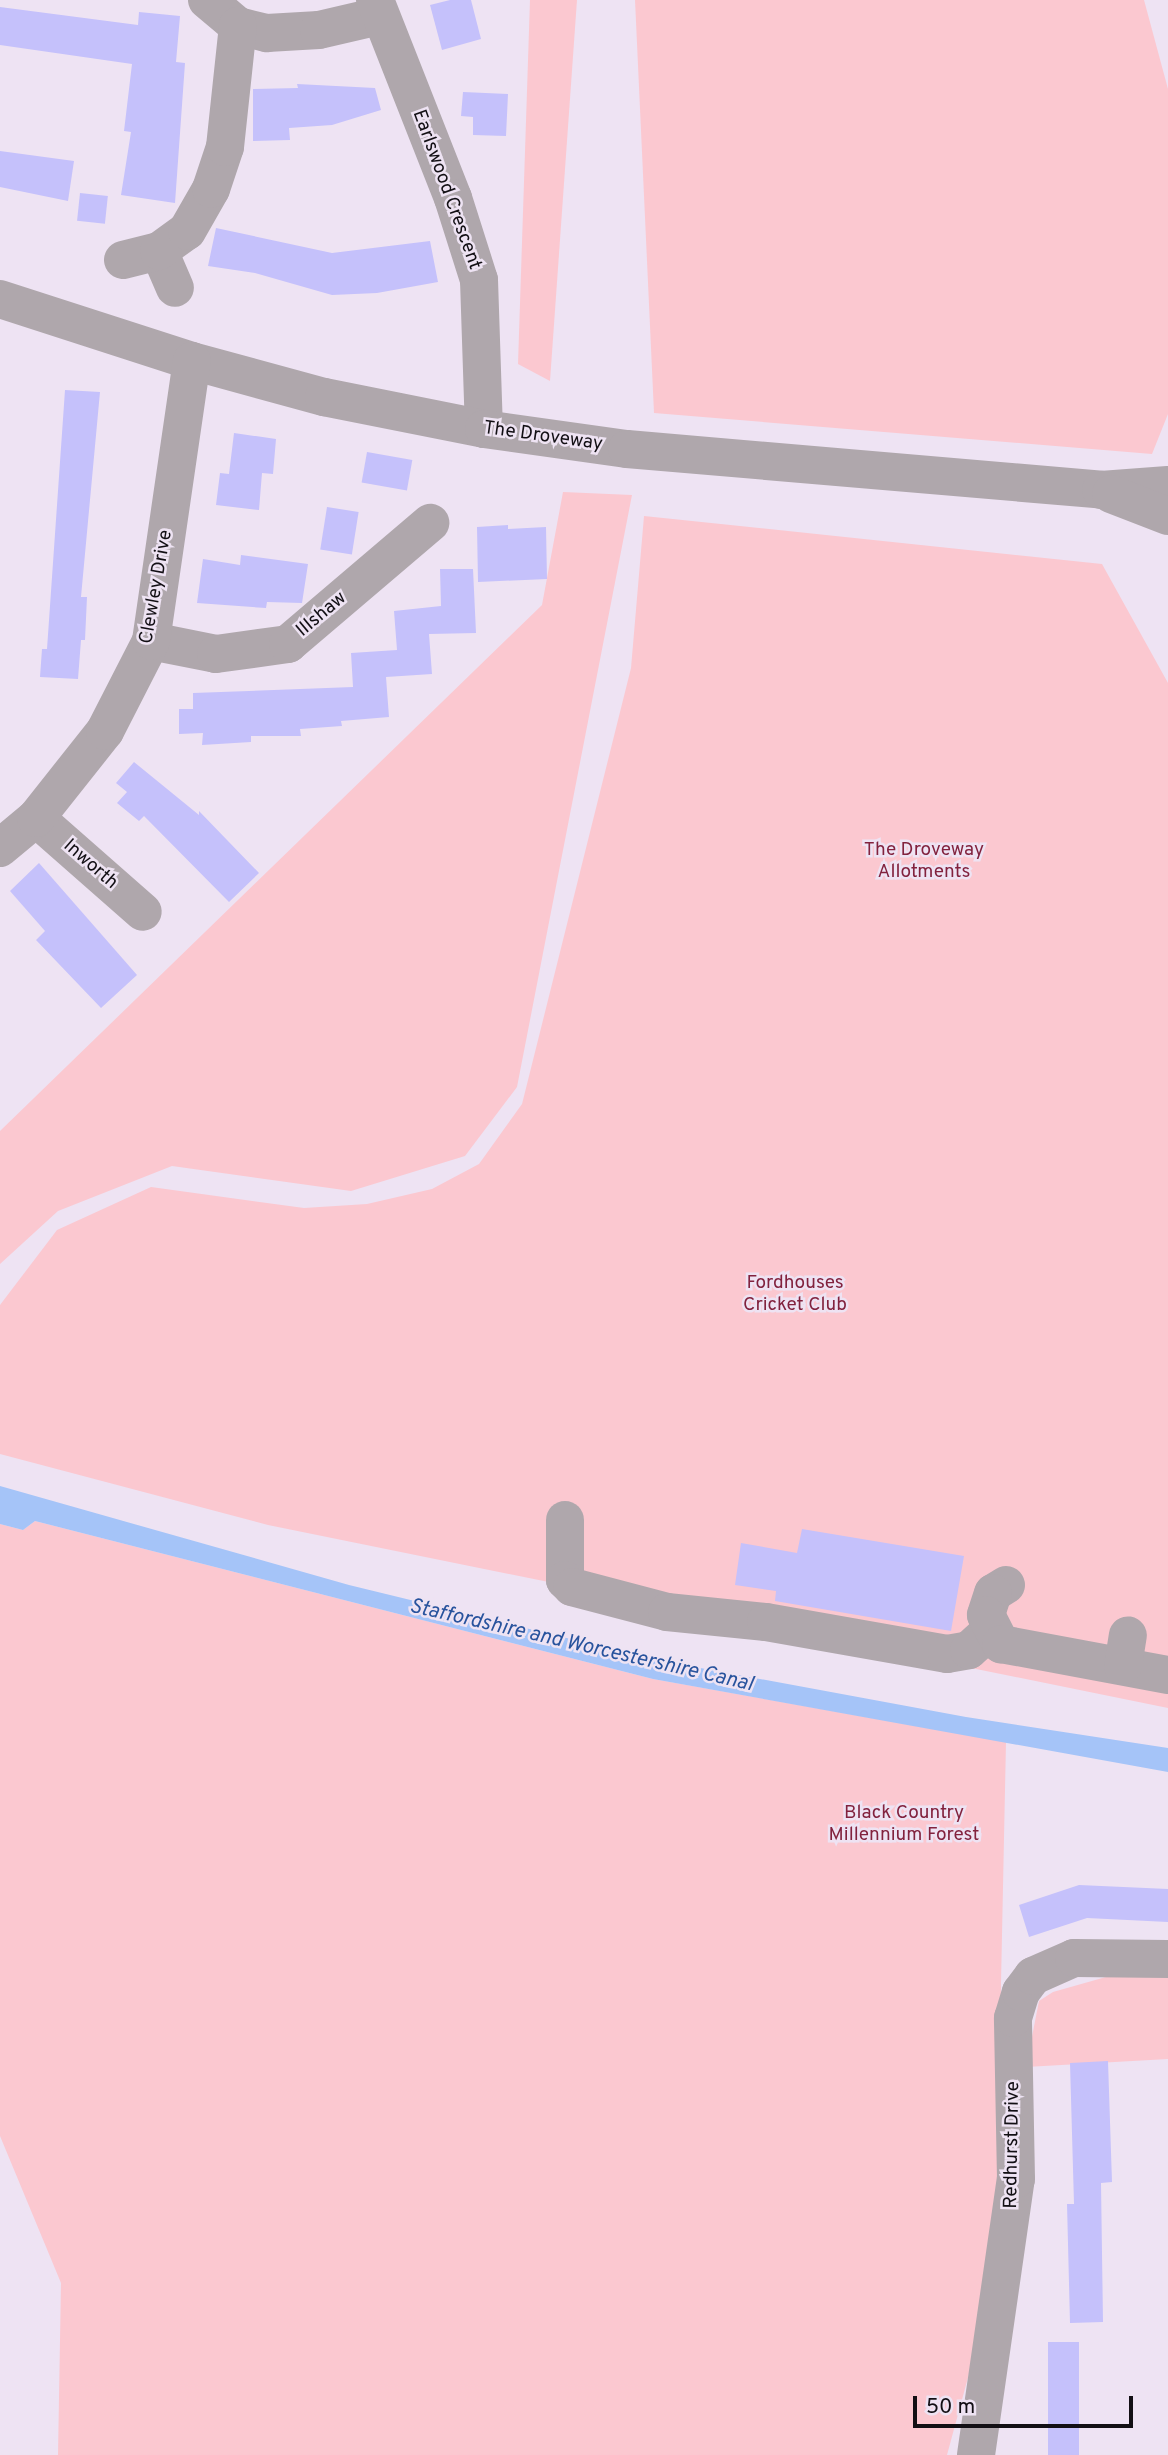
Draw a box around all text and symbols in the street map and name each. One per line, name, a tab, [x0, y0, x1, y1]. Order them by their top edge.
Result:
street label: Earlswood Crescent	[406, 107, 486, 273]
street label: The Droveway	[482, 417, 604, 457]
street label: Clewley Drive	[136, 528, 178, 646]
street label: Illshaw	[292, 587, 352, 643]
street label: Inworth	[58, 835, 122, 895]
park label: The Droveway Allotments	[864, 840, 984, 884]
park label: Fordhouses Cricket Club	[743, 1273, 847, 1317]
water label: Staffordshire and Worcestershire Canal	[406, 1594, 756, 1698]
park label: Black Country Millennium Forest	[829, 1803, 979, 1847]
street label: Redhurst Drive	[1000, 2081, 1026, 2209]
scale bar	[916, 2382, 1136, 2426]
text: 50 m	[926, 2394, 975, 2421]

